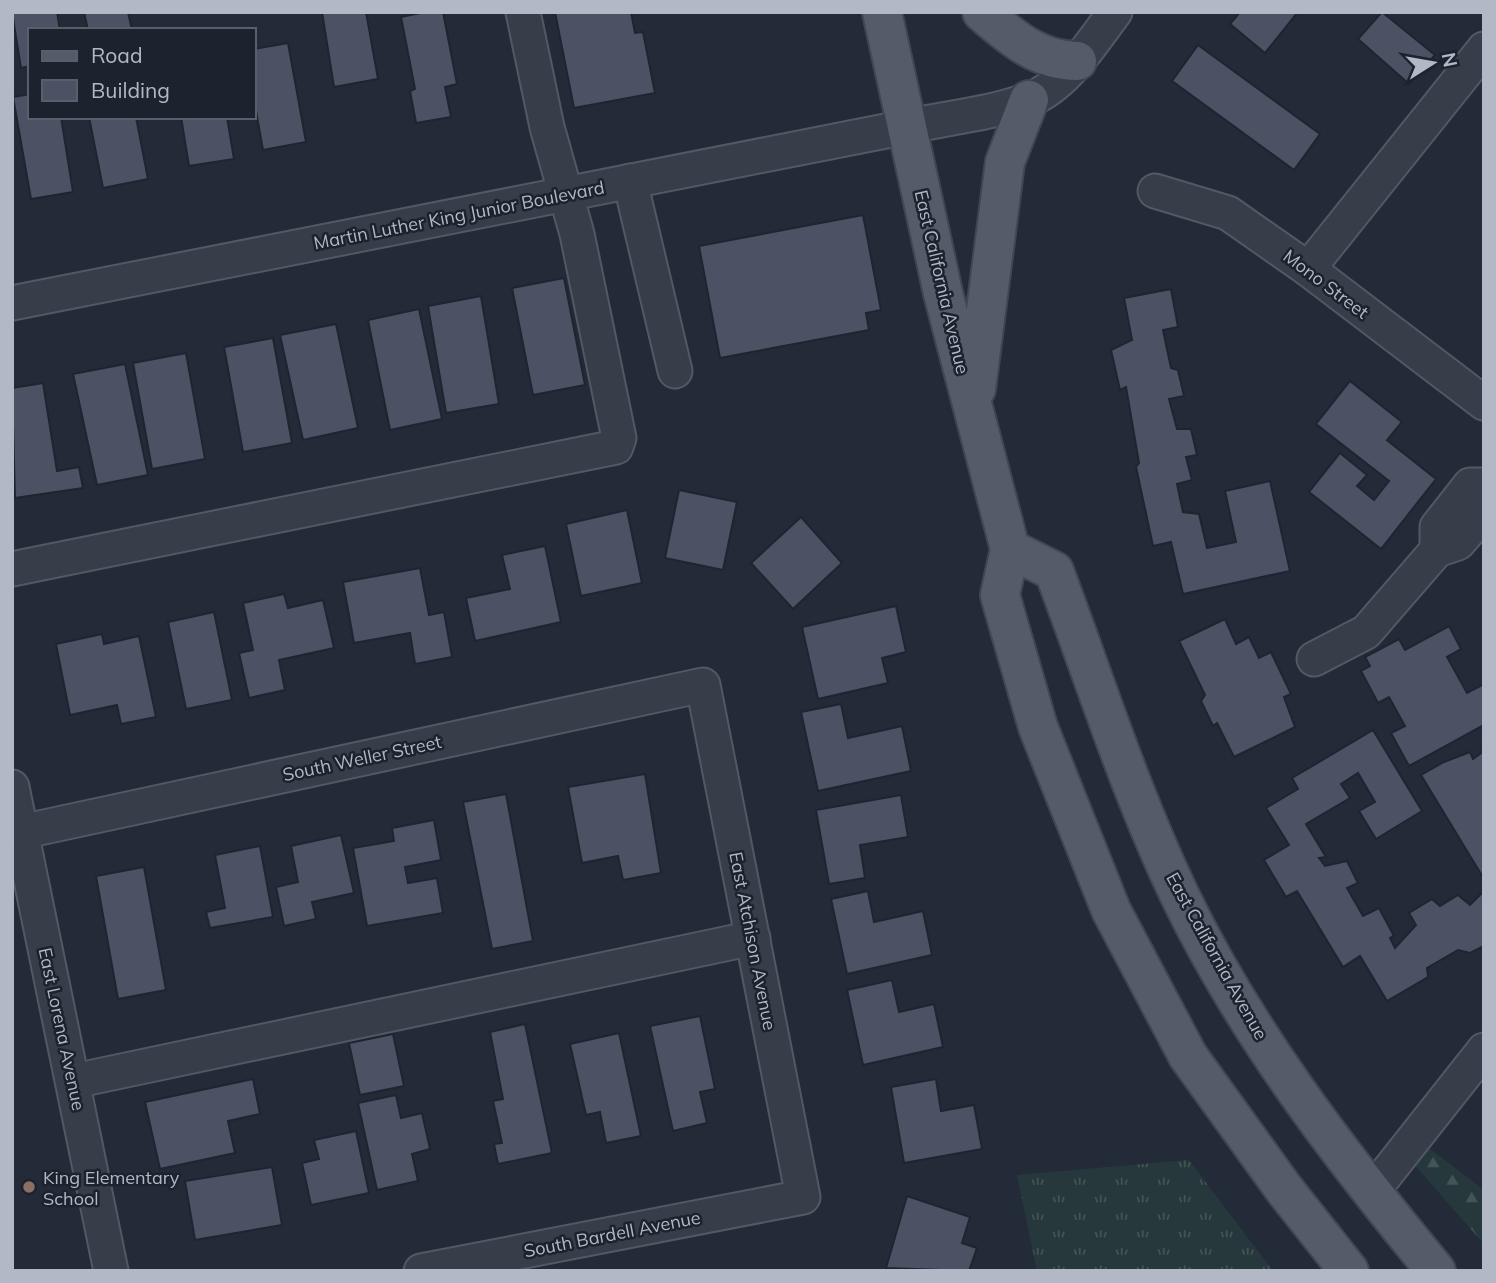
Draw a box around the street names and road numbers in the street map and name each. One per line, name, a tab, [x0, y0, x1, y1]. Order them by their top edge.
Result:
street label: Martin Luther King Junior Boulevard	[312, 176, 606, 254]
street label: East California Avenue	[910, 188, 974, 376]
street label: Mono Street	[1279, 244, 1373, 324]
street label: South Weller Street	[281, 730, 443, 786]
street label: East Atchison Avenue	[724, 850, 782, 1032]
street label: East California Avenue	[1161, 868, 1273, 1044]
street label: East Lorena Avenue	[33, 945, 91, 1113]
street label: South Bardell Avenue	[522, 1206, 702, 1262]

